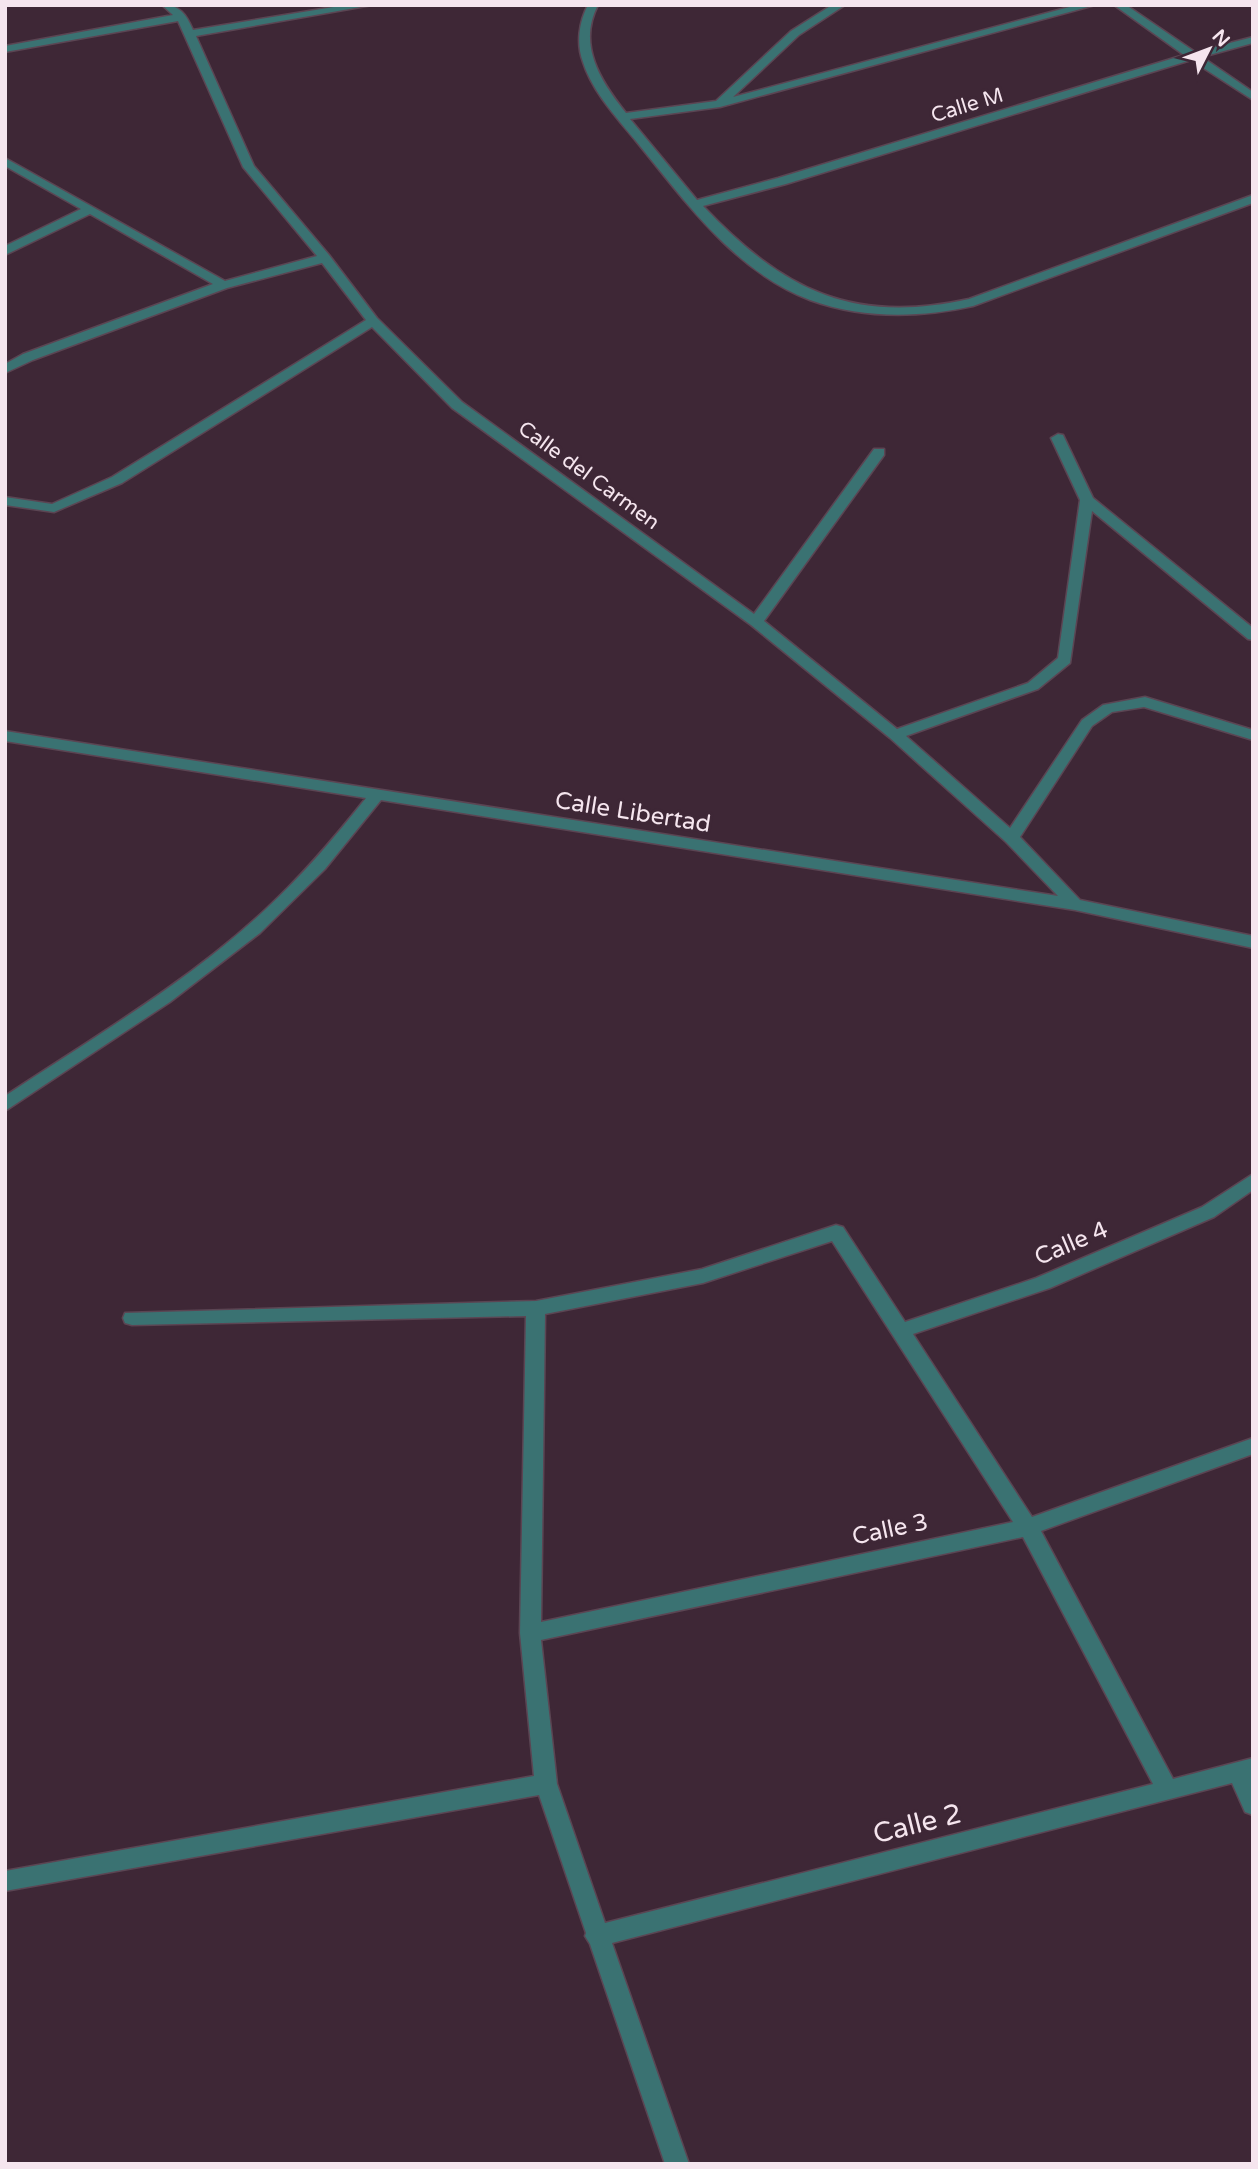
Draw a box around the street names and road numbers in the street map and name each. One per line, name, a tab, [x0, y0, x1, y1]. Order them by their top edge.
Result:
street label: Calle M	[928, 83, 1006, 128]
street label: Calle del Carmen	[513, 416, 664, 535]
street label: Calle Libertad	[553, 786, 713, 839]
street label: Calle 4	[1030, 1215, 1112, 1272]
street label: Calle 3	[849, 1507, 931, 1552]
street label: Calle 2	[870, 1797, 965, 1851]

